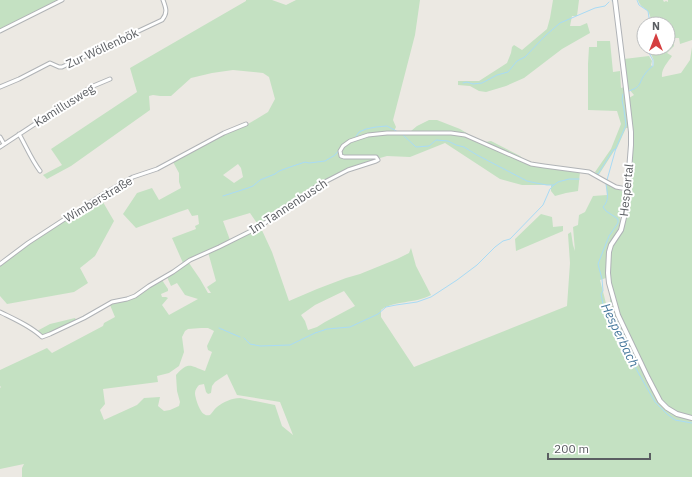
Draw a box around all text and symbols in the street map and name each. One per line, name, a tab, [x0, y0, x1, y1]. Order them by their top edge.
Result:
north arrow	[636, 16, 676, 56]
text: N	[652, 19, 660, 33]
street label: Zur Wöllenbök	[63, 24, 141, 71]
street label: Kamillusweg	[31, 80, 98, 129]
street label: Hespertal	[616, 163, 636, 217]
street label: Wimberstraße	[61, 172, 135, 225]
street label: Im Tannenbusch	[246, 175, 330, 237]
water label: Hesperbach	[597, 300, 643, 370]
scale bar	[548, 435, 650, 461]
text: 200 m	[554, 441, 589, 456]

